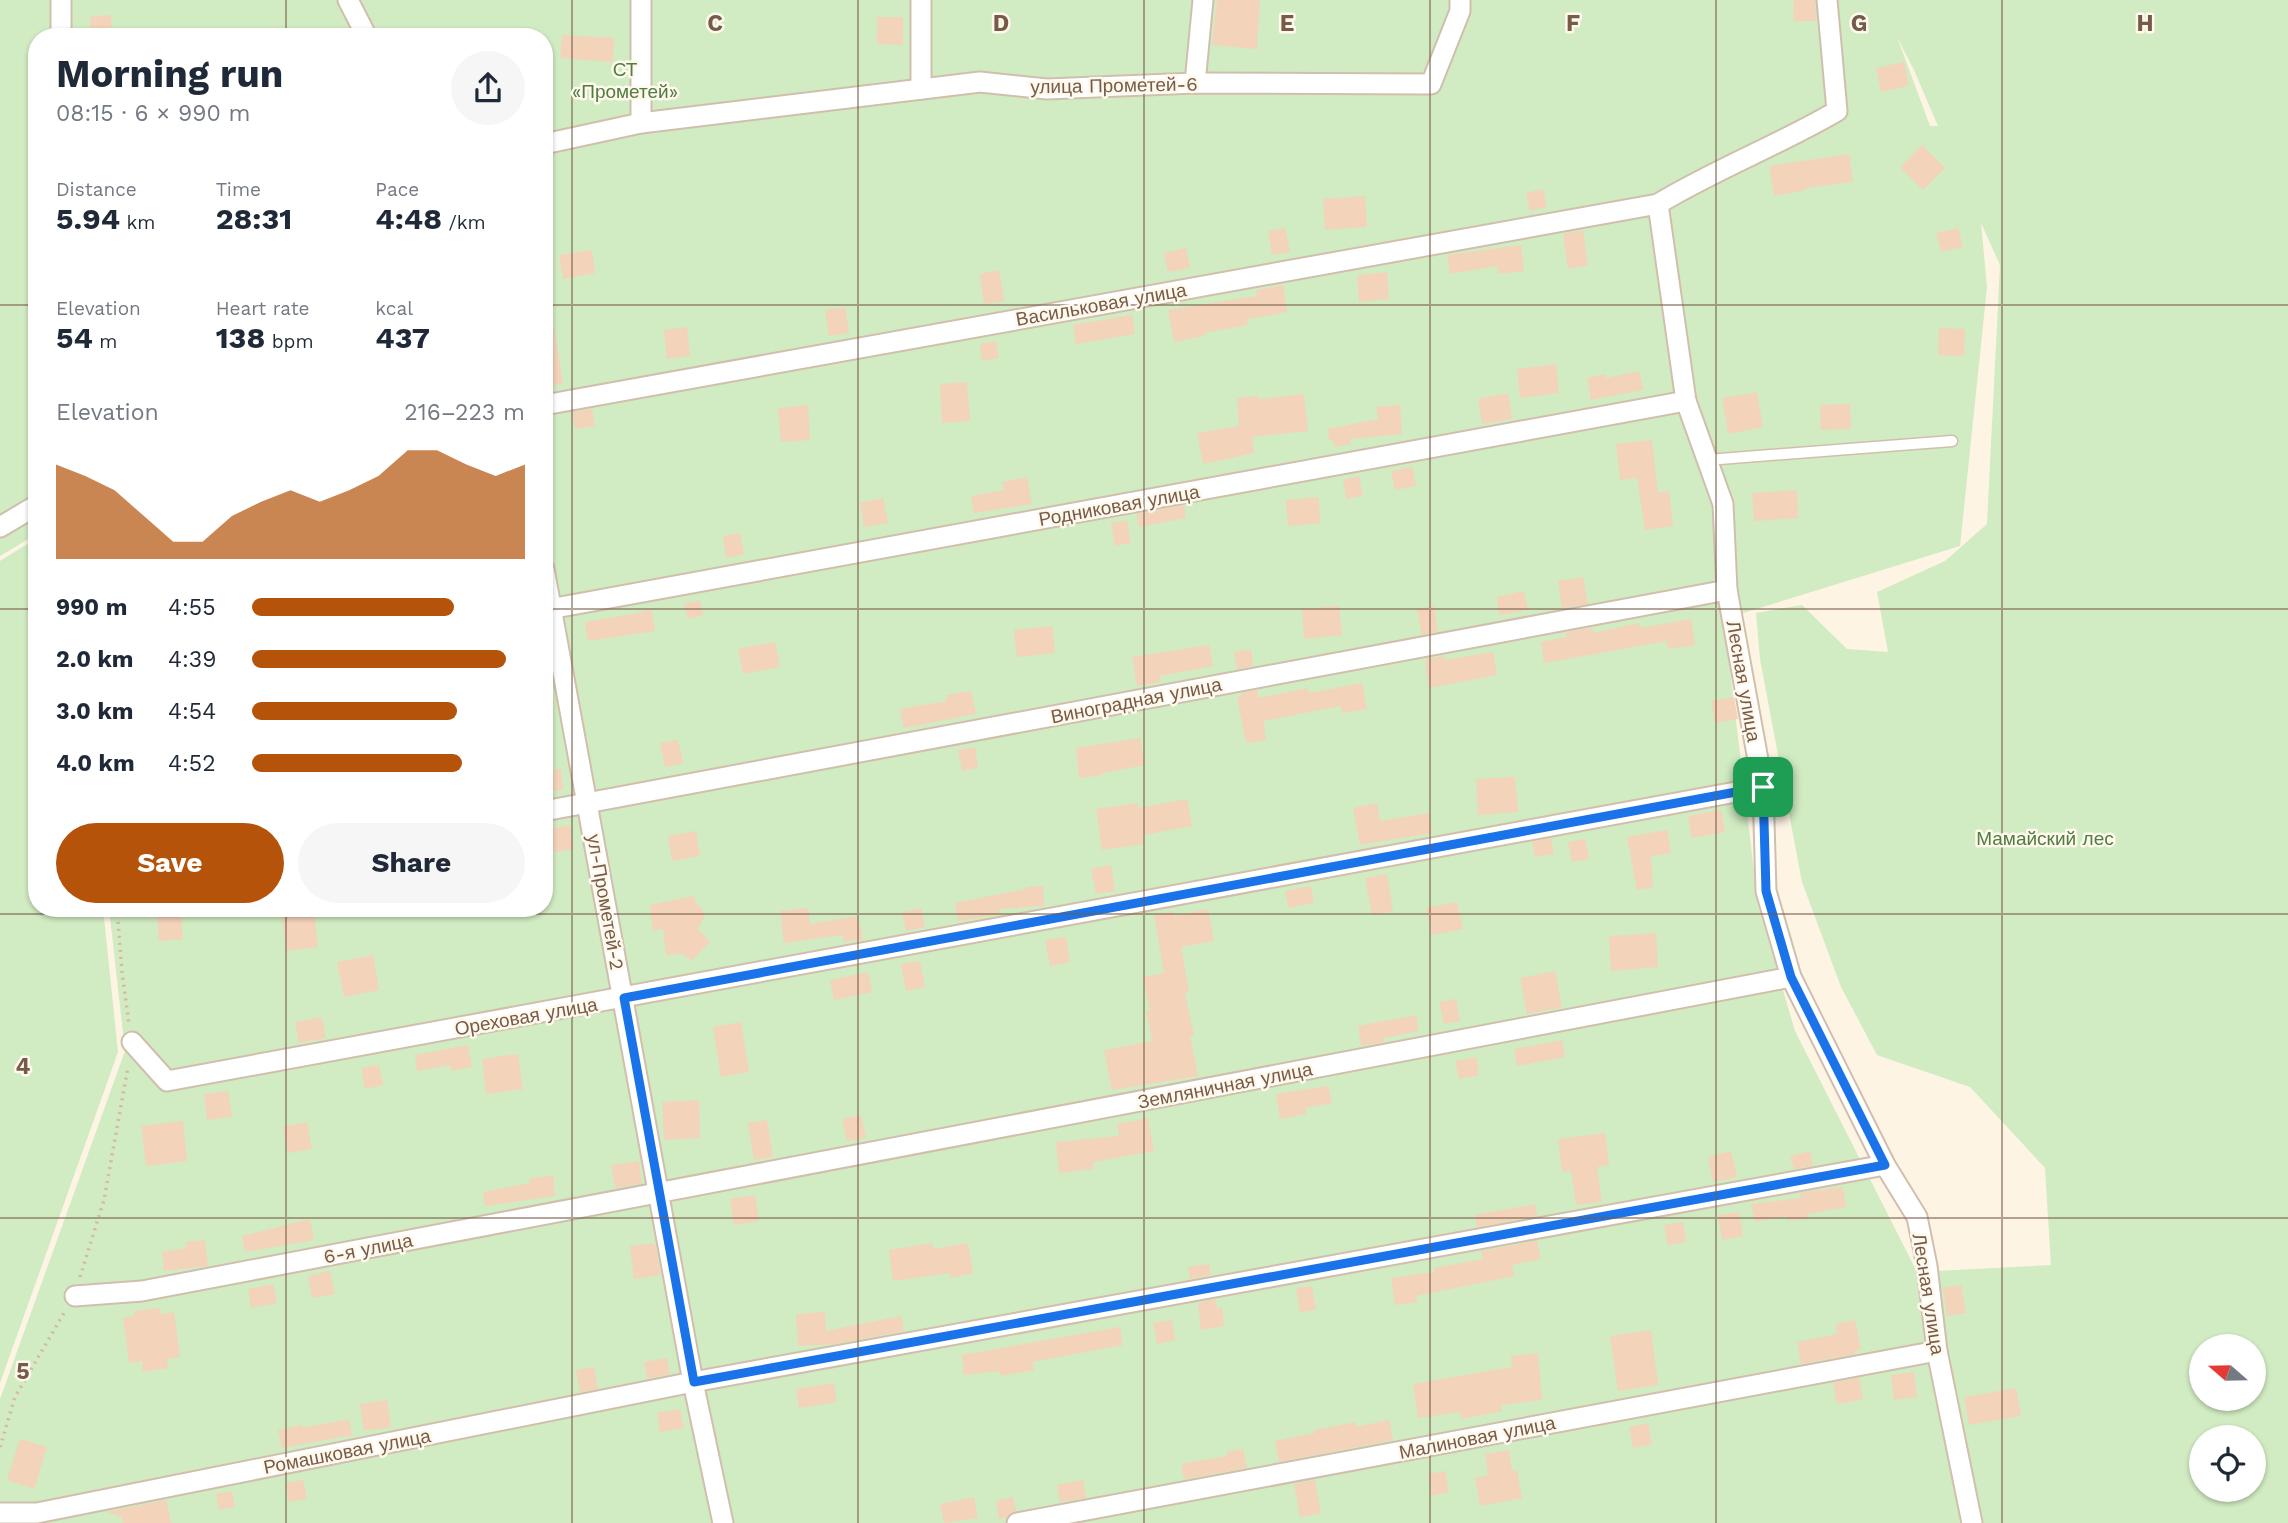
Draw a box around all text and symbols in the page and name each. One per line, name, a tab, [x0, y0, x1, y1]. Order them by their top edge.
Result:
text: C	[707, 10, 723, 37]
text: D	[993, 10, 1009, 37]
text: E	[1280, 10, 1294, 37]
text: F	[1566, 10, 1580, 37]
text: G	[1851, 10, 1867, 37]
text: H	[2136, 10, 2154, 37]
button: share	[451, 51, 525, 125]
text: Morning run	[56, 52, 283, 96]
park label: СТ «Прометей»	[572, 58, 678, 103]
street label: улица Прометей-6	[1030, 73, 1198, 98]
text: 08:15 · 6 × 990 m	[56, 100, 251, 127]
text: Distance	[56, 178, 137, 201]
text: Time	[216, 178, 261, 201]
text: Pace	[375, 178, 419, 201]
text: 5.94	[56, 201, 120, 236]
text: 28:31	[216, 201, 292, 236]
text: 4:48	[375, 201, 442, 236]
text: km	[120, 211, 155, 234]
text: /km	[442, 211, 486, 234]
street label: Васильковая улица	[1014, 278, 1189, 331]
text: Elevation	[56, 297, 141, 320]
text: Heart rate	[216, 297, 310, 320]
text: kcal	[375, 297, 413, 320]
text: 54	[56, 320, 93, 355]
text: 138	[216, 320, 265, 355]
text: 437	[375, 320, 430, 355]
text: m	[93, 330, 117, 353]
text: bpm	[265, 330, 314, 353]
text: Elevation	[56, 399, 159, 426]
text: 216–223 m	[404, 399, 525, 426]
street label: Родниковая улица	[1037, 480, 1202, 531]
text: 990 m	[56, 594, 127, 621]
text: 4:55	[168, 594, 216, 621]
street label: Лесная улица	[1722, 619, 1766, 744]
text: 2.0 km	[56, 646, 134, 673]
text: 4:39	[168, 646, 216, 673]
street label: Виноградная улица	[1049, 673, 1224, 728]
text: 3.0 km	[56, 698, 133, 725]
text: 4:54	[168, 698, 216, 725]
text: 4.0 km	[56, 750, 135, 777]
text: 4:52	[168, 750, 216, 777]
pin	[1733, 757, 1793, 817]
icon: arrive	[1744, 768, 1782, 806]
button: Save	[56, 823, 284, 903]
button: Share	[298, 823, 525, 903]
park label: Мамайский лес	[1976, 827, 2114, 850]
street label: ул-Прометей-2	[582, 832, 629, 972]
street label: Ореховая улица	[453, 993, 600, 1040]
text: 4	[16, 1053, 31, 1080]
street label: Земляничная улица	[1136, 1057, 1315, 1114]
street label: 6-я улица	[322, 1229, 415, 1268]
street label: Лесная улица	[1908, 1232, 1950, 1357]
north arrow	[2189, 1334, 2266, 1410]
map controls	[2189, 1334, 2266, 1502]
text: 5	[16, 1358, 30, 1385]
street label: Малиновая улица	[1397, 1411, 1558, 1464]
street label: Ромашковая улица	[262, 1424, 433, 1479]
button: locate	[2189, 1425, 2266, 1502]

